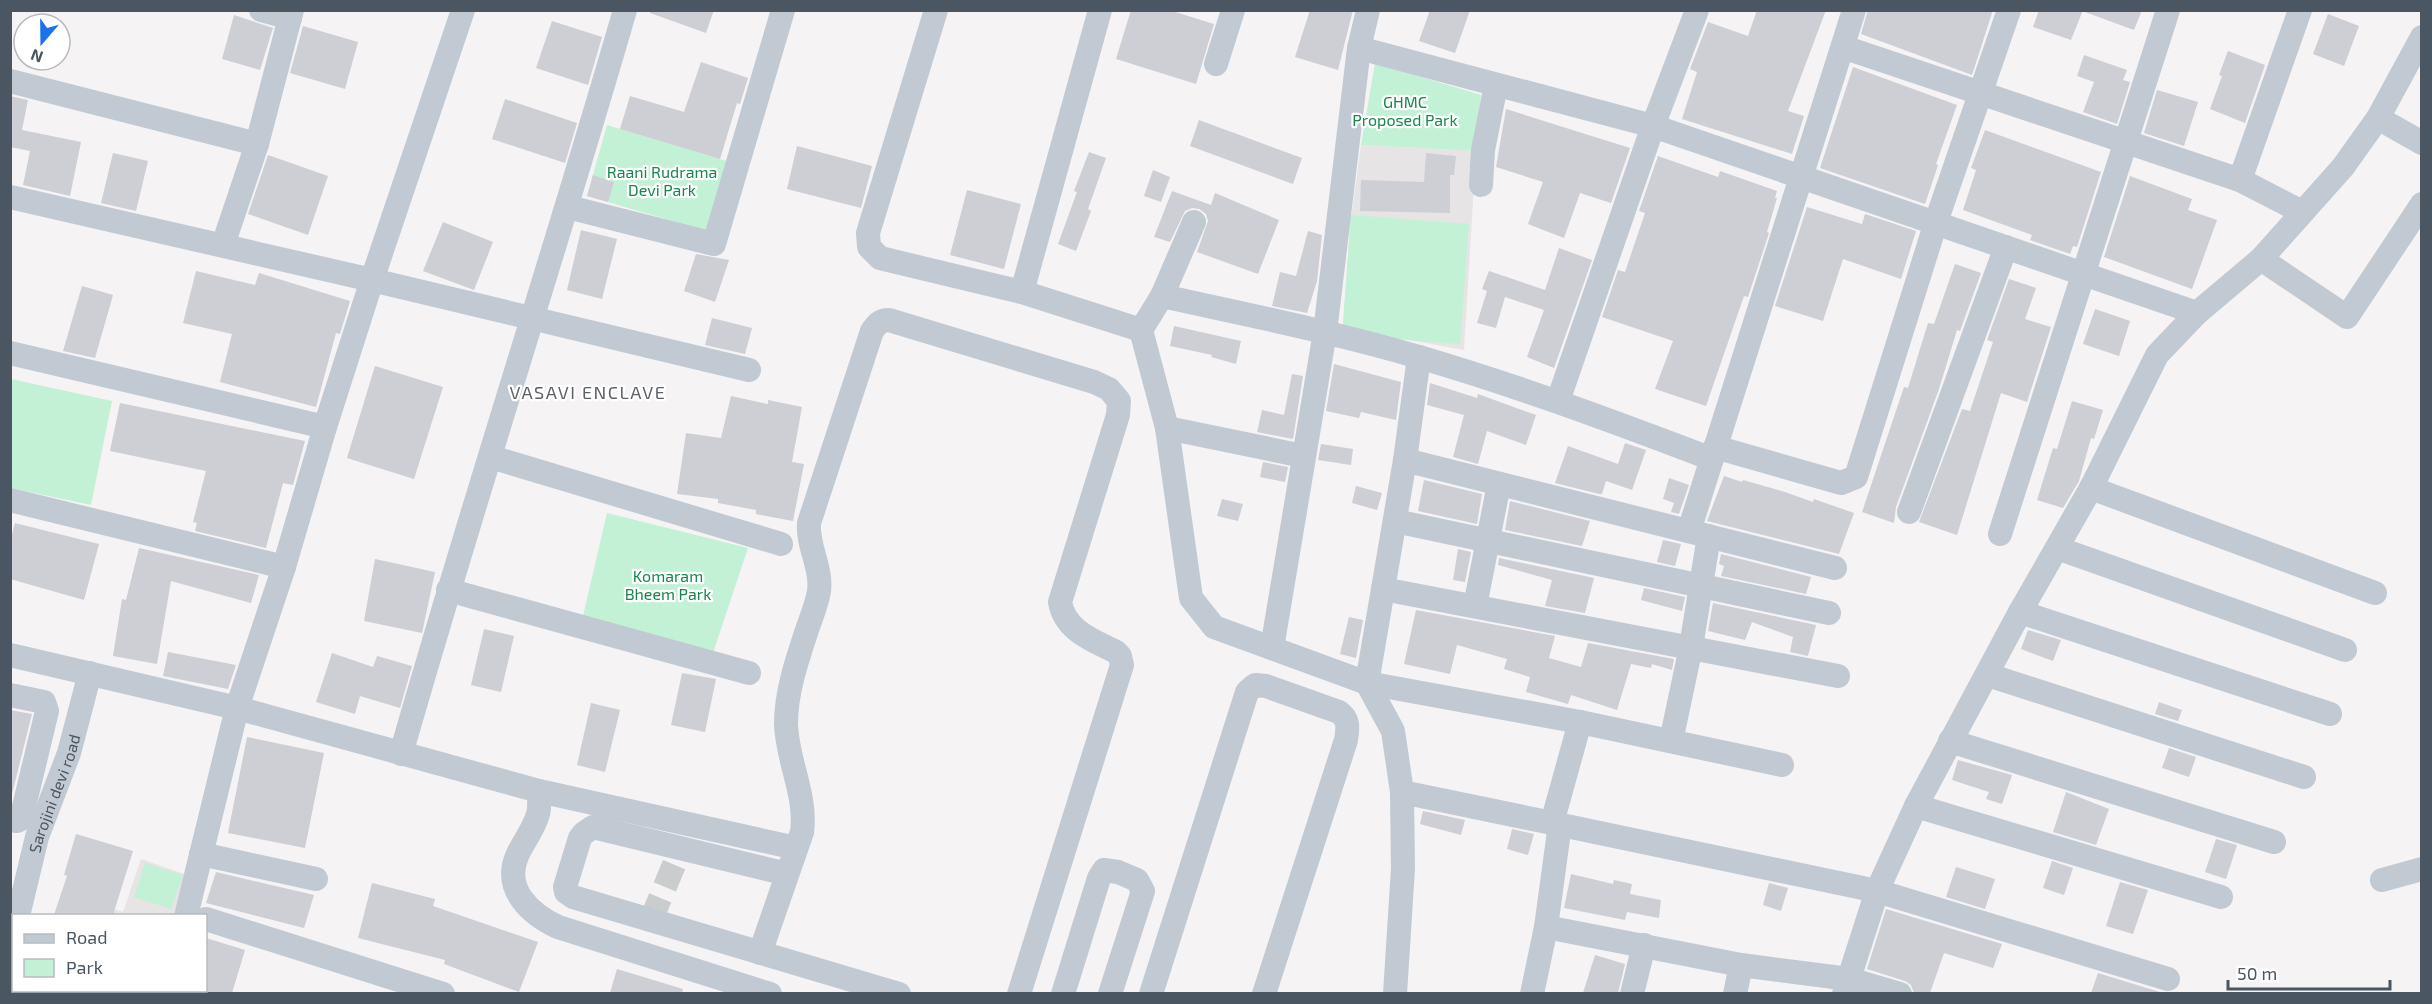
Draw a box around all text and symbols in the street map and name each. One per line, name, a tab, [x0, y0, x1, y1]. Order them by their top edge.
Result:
north arrow	[12, 12, 72, 72]
text: N	[28, 46, 45, 67]
park label: GHMC Proposed Park	[1352, 92, 1458, 129]
park label: Raani Rudrama Devi Park	[607, 162, 717, 199]
district label: VASAVI ENCLAVE	[510, 381, 666, 403]
park label: Komaram Bheem Park	[625, 566, 711, 603]
street label: Sarojini devi road	[24, 732, 83, 855]
legend	[12, 914, 207, 992]
text: Road	[66, 926, 107, 948]
scale bar	[2228, 953, 2390, 991]
text: Park	[66, 956, 103, 978]
text: 50 m	[2237, 962, 2277, 984]

